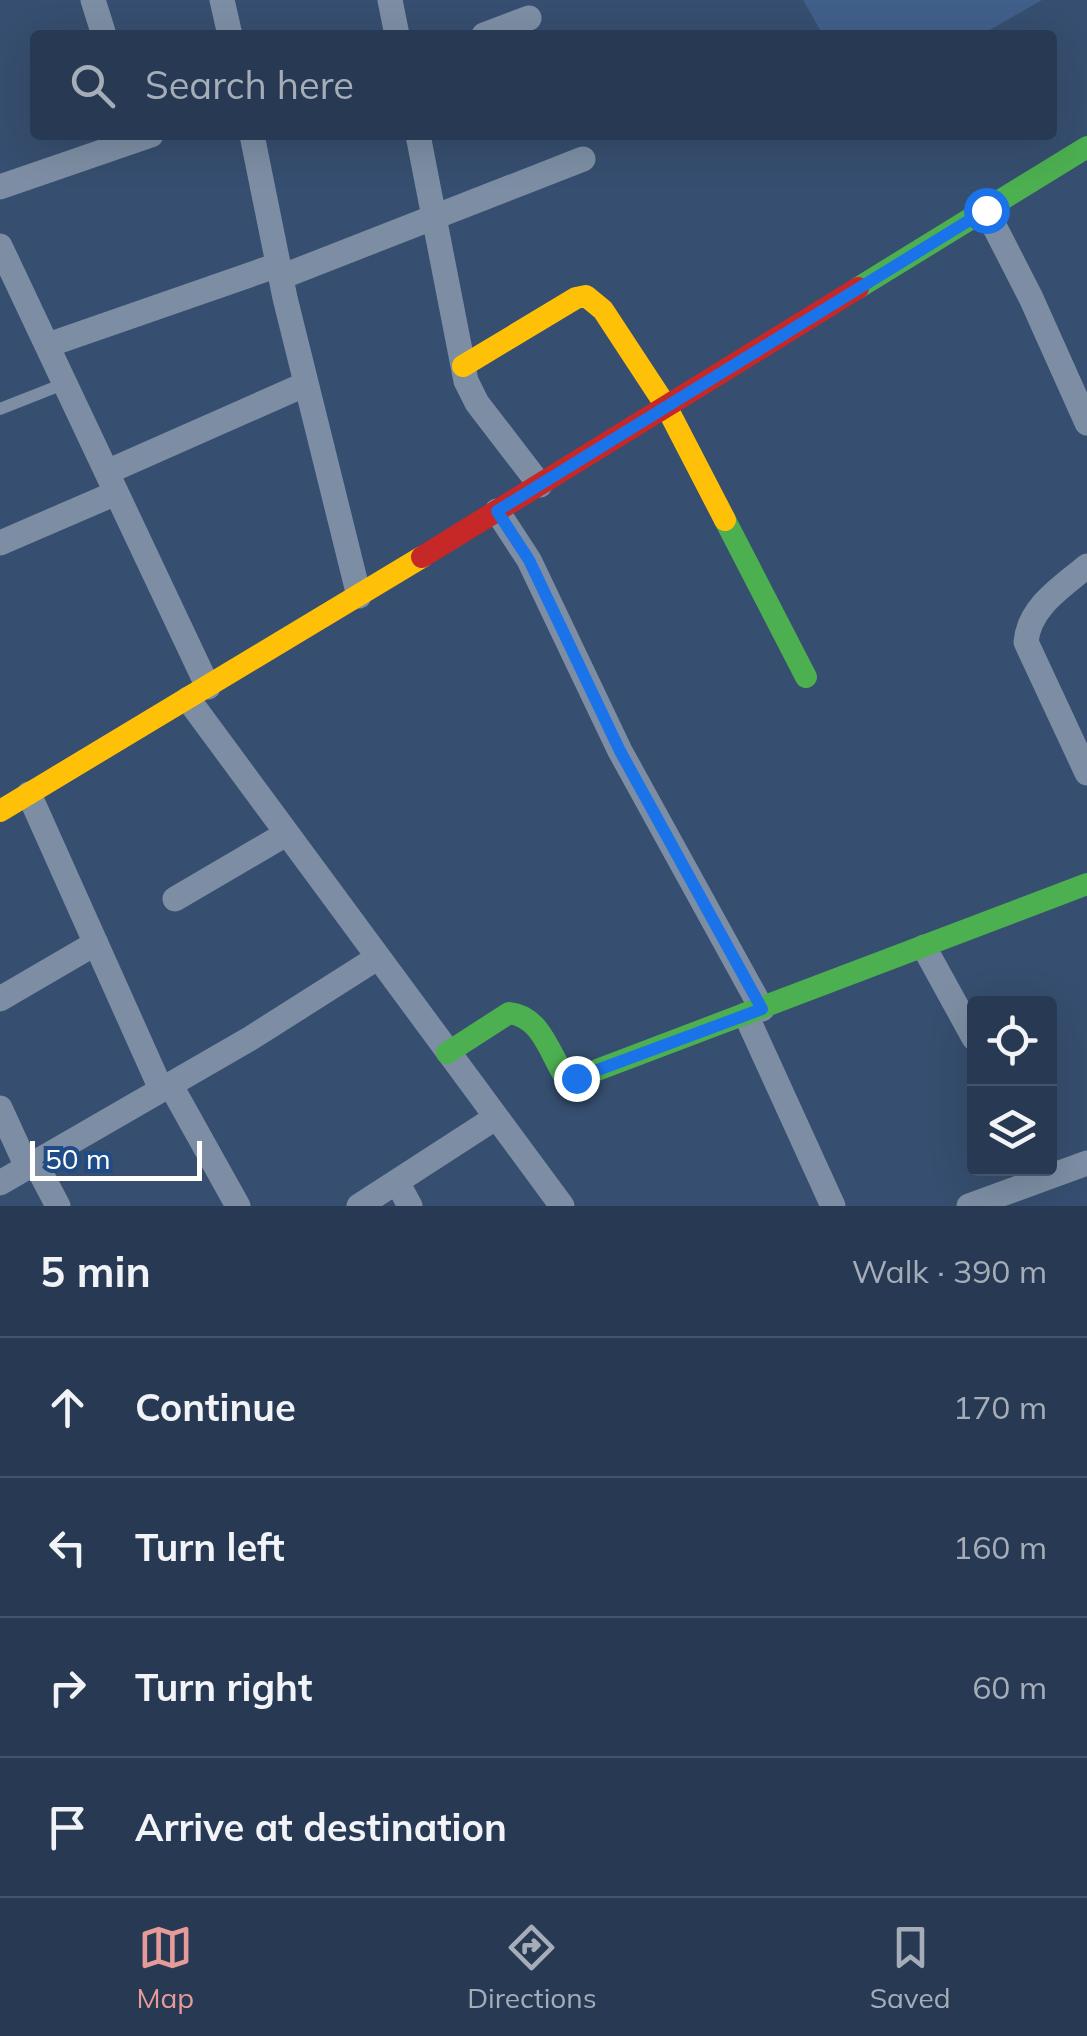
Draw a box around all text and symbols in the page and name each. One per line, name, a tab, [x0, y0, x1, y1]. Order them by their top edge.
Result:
search box	[30, 30, 1057, 140]
icon: search	[65, 58, 120, 113]
text: Search here	[145, 61, 354, 109]
route start	[964, 188, 1010, 234]
map controls	[967, 996, 1057, 1176]
button: locate	[967, 996, 1057, 1086]
route end	[554, 1056, 600, 1102]
button: layers	[967, 1086, 1057, 1176]
scale bar	[30, 1136, 202, 1180]
text: 50 m	[45, 1141, 111, 1176]
text: 5 min	[40, 1245, 151, 1298]
text: Walk · 390 m	[852, 1251, 1047, 1291]
icon: ahead	[40, 1380, 95, 1435]
text: Continue	[135, 1383, 296, 1431]
text: 170 m	[953, 1387, 1047, 1427]
icon: left	[40, 1520, 95, 1575]
text: Turn left	[135, 1523, 285, 1571]
text: 160 m	[953, 1527, 1047, 1567]
icon: right	[40, 1660, 95, 1715]
text: Turn right	[135, 1663, 312, 1711]
text: 60 m	[972, 1667, 1047, 1707]
icon: arrive	[40, 1800, 95, 1855]
text: Arrive at destination	[135, 1803, 507, 1851]
tab: Map	[137, 1920, 194, 2015]
tab: Directions	[467, 1920, 597, 2015]
tab: Saved	[870, 1920, 950, 2015]

